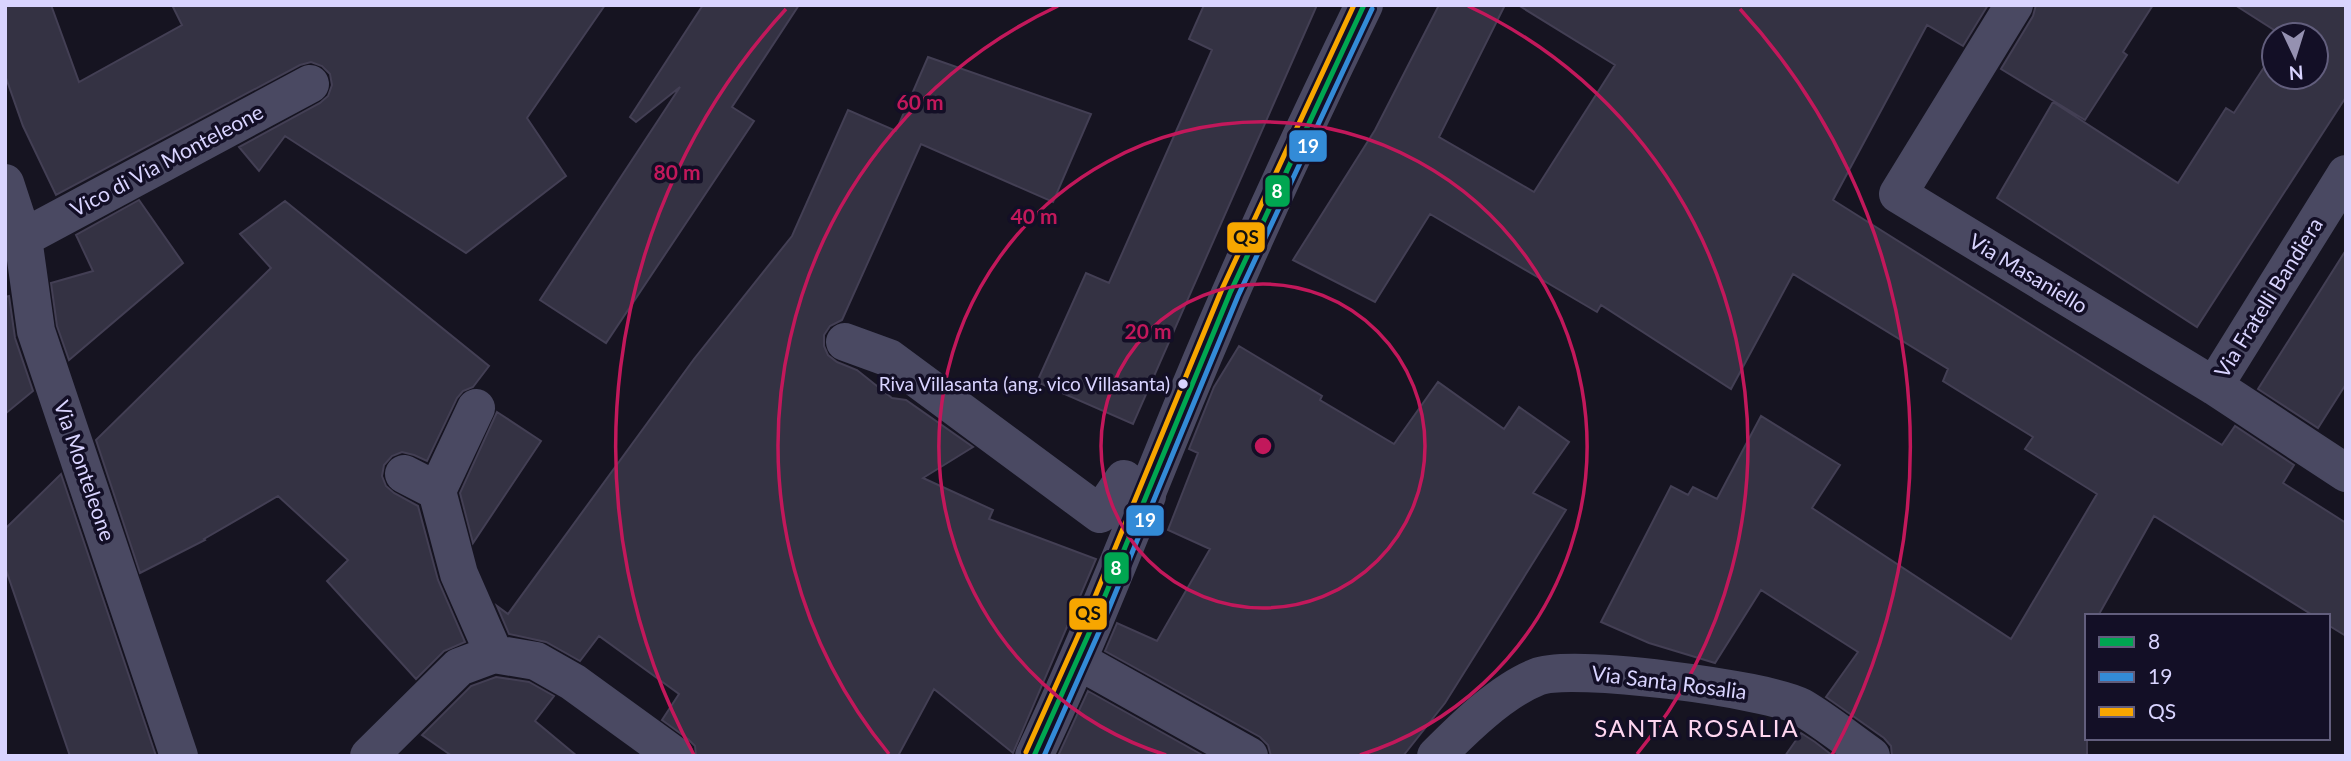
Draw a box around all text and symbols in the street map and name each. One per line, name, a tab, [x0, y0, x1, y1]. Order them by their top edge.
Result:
north arrow	[2260, 21, 2330, 91]
text: N	[2288, 61, 2304, 85]
text: 60 m	[896, 89, 944, 114]
street label: Vico di Via Monteleone	[66, 98, 267, 221]
line badge: 19	[1288, 129, 1328, 163]
text: 19	[1297, 134, 1319, 157]
text: 80 m	[653, 159, 701, 184]
line badge: 8	[1264, 174, 1291, 208]
text: 8	[1271, 179, 1283, 202]
text: 40 m	[1010, 203, 1058, 228]
street label: Via Fratelli Bandiera	[2208, 213, 2327, 382]
line badge: QS	[1226, 221, 1266, 254]
text: QS	[1233, 225, 1259, 248]
street label: Via Masaniello	[1965, 228, 2093, 318]
text: 20 m	[1124, 318, 1172, 343]
place label: Riva Villasanta (ang. vico Villasanta)	[879, 372, 1170, 395]
marker: Riva Villasanta (ang. vico Villasanta)	[1176, 377, 1190, 391]
street label: Via Monteleone	[50, 397, 121, 544]
centre of rings	[1251, 434, 1275, 458]
line badge: 19	[1125, 504, 1165, 537]
text: 19	[1134, 508, 1156, 531]
line badge: 8	[1103, 551, 1130, 585]
text: 8	[1110, 556, 1122, 579]
line badge: QS	[1068, 597, 1108, 631]
text: QS	[1075, 601, 1101, 624]
legend	[2085, 614, 2330, 740]
text: 8	[2148, 628, 2160, 653]
street label: Via Santa Rosalia	[1590, 660, 1748, 703]
text: 19	[2148, 663, 2172, 688]
text: QS	[2148, 698, 2176, 723]
district label: SANTA ROSALIA	[1594, 713, 1800, 742]

